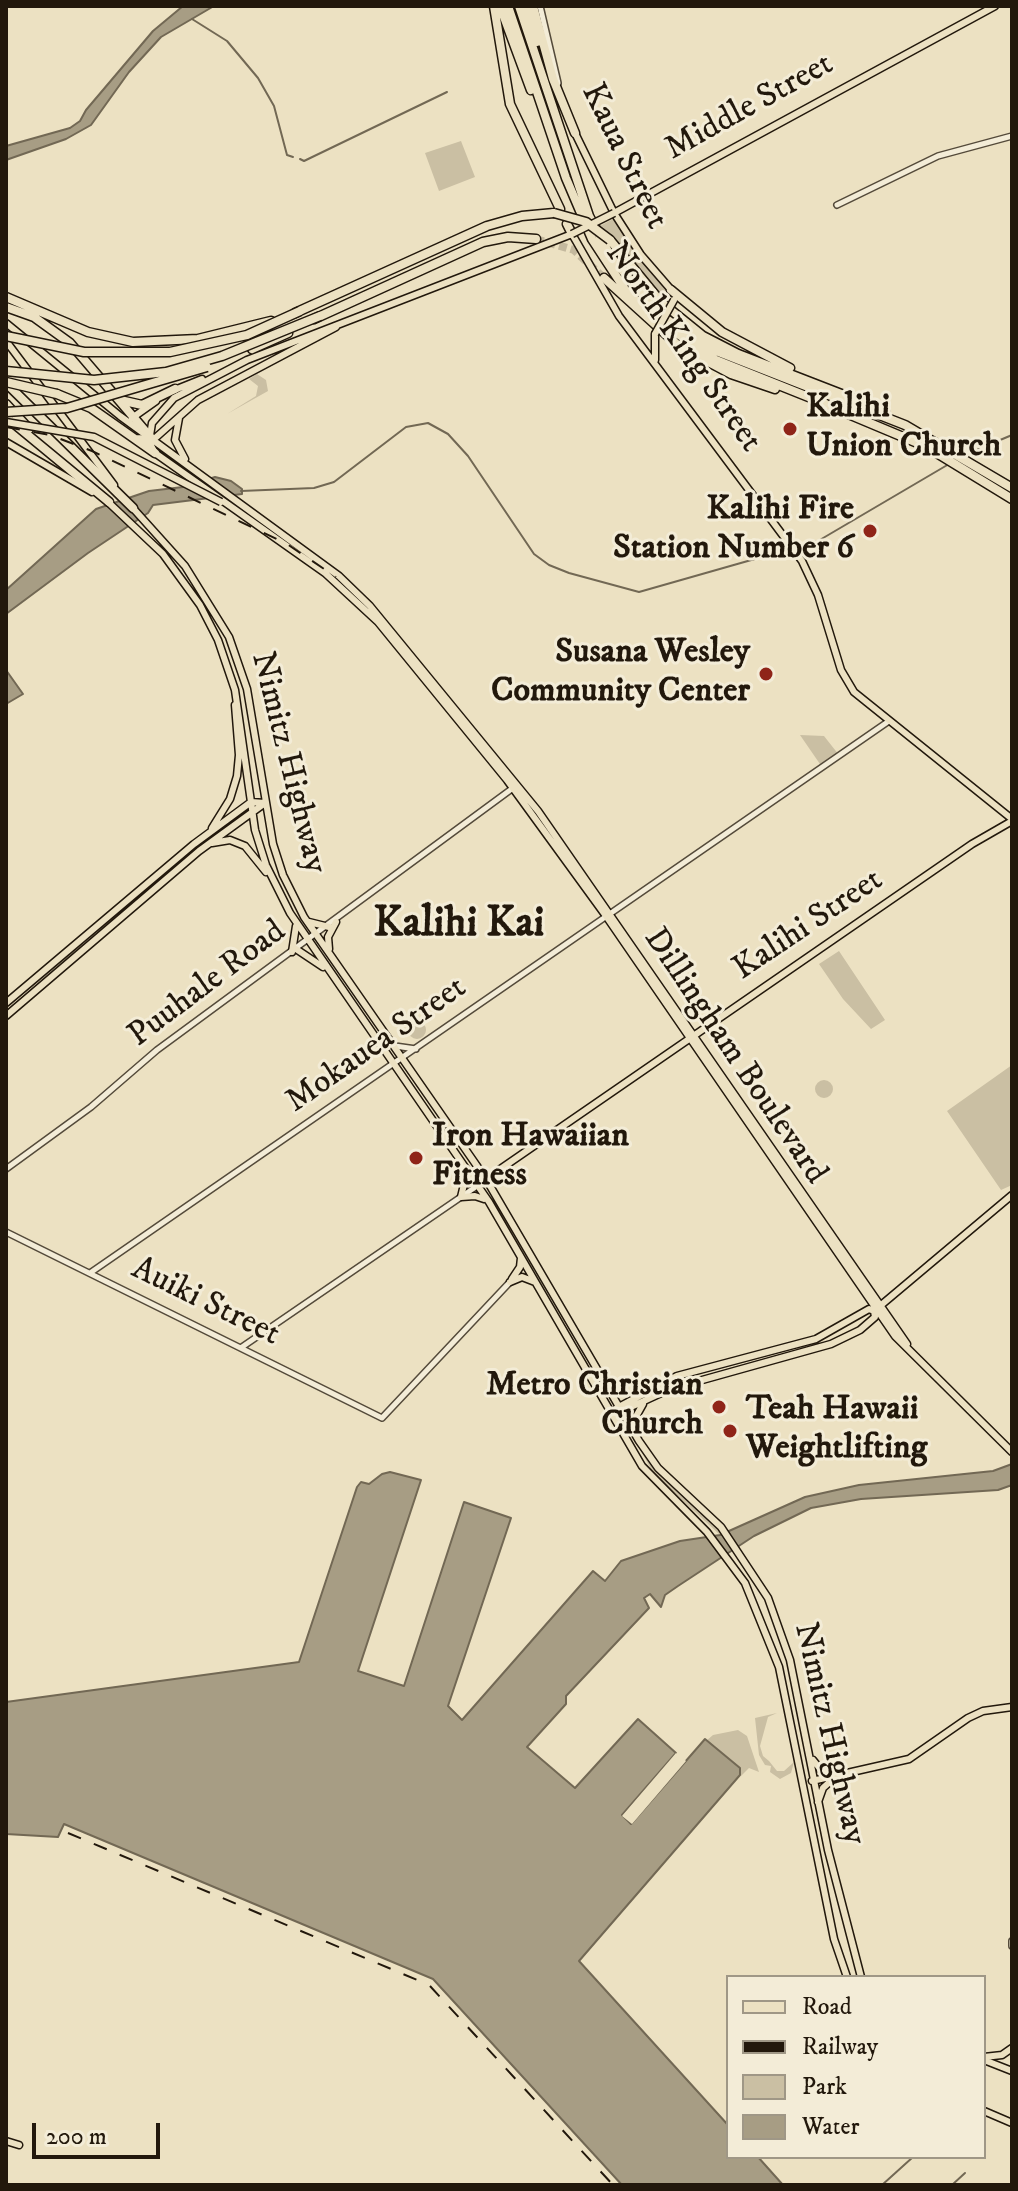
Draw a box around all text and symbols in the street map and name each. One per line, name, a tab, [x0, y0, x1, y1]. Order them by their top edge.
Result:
street label: Middle Street	[659, 45, 841, 171]
street label: Kaua Street	[570, 78, 676, 236]
street label: North King Street	[594, 235, 770, 461]
place label: Kalihi Union Church	[806, 389, 1001, 468]
marker: Kalihi Union Church	[781, 420, 799, 438]
place label: Kalihi Fire Station Number 6	[613, 491, 854, 570]
marker: Kalihi Fire Station Number 6	[861, 522, 879, 540]
place label: Susana Wesley Community Center	[491, 634, 750, 714]
street label: Nimitz Highway	[240, 648, 334, 878]
marker: Susana Wesley Community Center	[757, 665, 775, 683]
street label: Kalihi Street	[726, 861, 892, 991]
district label: Kalihi Kai	[374, 901, 544, 951]
street label: Puuhale Road	[121, 913, 295, 1057]
street label: Dillingham Boulevard	[633, 921, 835, 1193]
street label: Mokauea Street	[279, 969, 475, 1123]
place label: Iron Hawaiian Fitness	[432, 1118, 629, 1198]
marker: Iron Hawaiian Fitness	[407, 1149, 425, 1167]
street label: Auiki Street	[124, 1250, 286, 1356]
place label: Metro Christian Church	[486, 1367, 703, 1446]
place label: Teah Hawaii Weightlifting	[746, 1391, 927, 1470]
marker: Metro Christian Church	[710, 1398, 728, 1416]
marker: Teah Hawaii Weightlifting	[721, 1422, 739, 1440]
street label: Nimitz Highway	[783, 1619, 873, 1849]
legend	[726, 1975, 986, 2159]
text: Road	[802, 1992, 852, 2022]
text: Railway	[802, 2032, 878, 2062]
text: Park	[802, 2072, 847, 2102]
scale bar	[36, 2107, 164, 2157]
text: Water	[802, 2112, 859, 2142]
text: 200 m	[46, 2122, 107, 2152]

